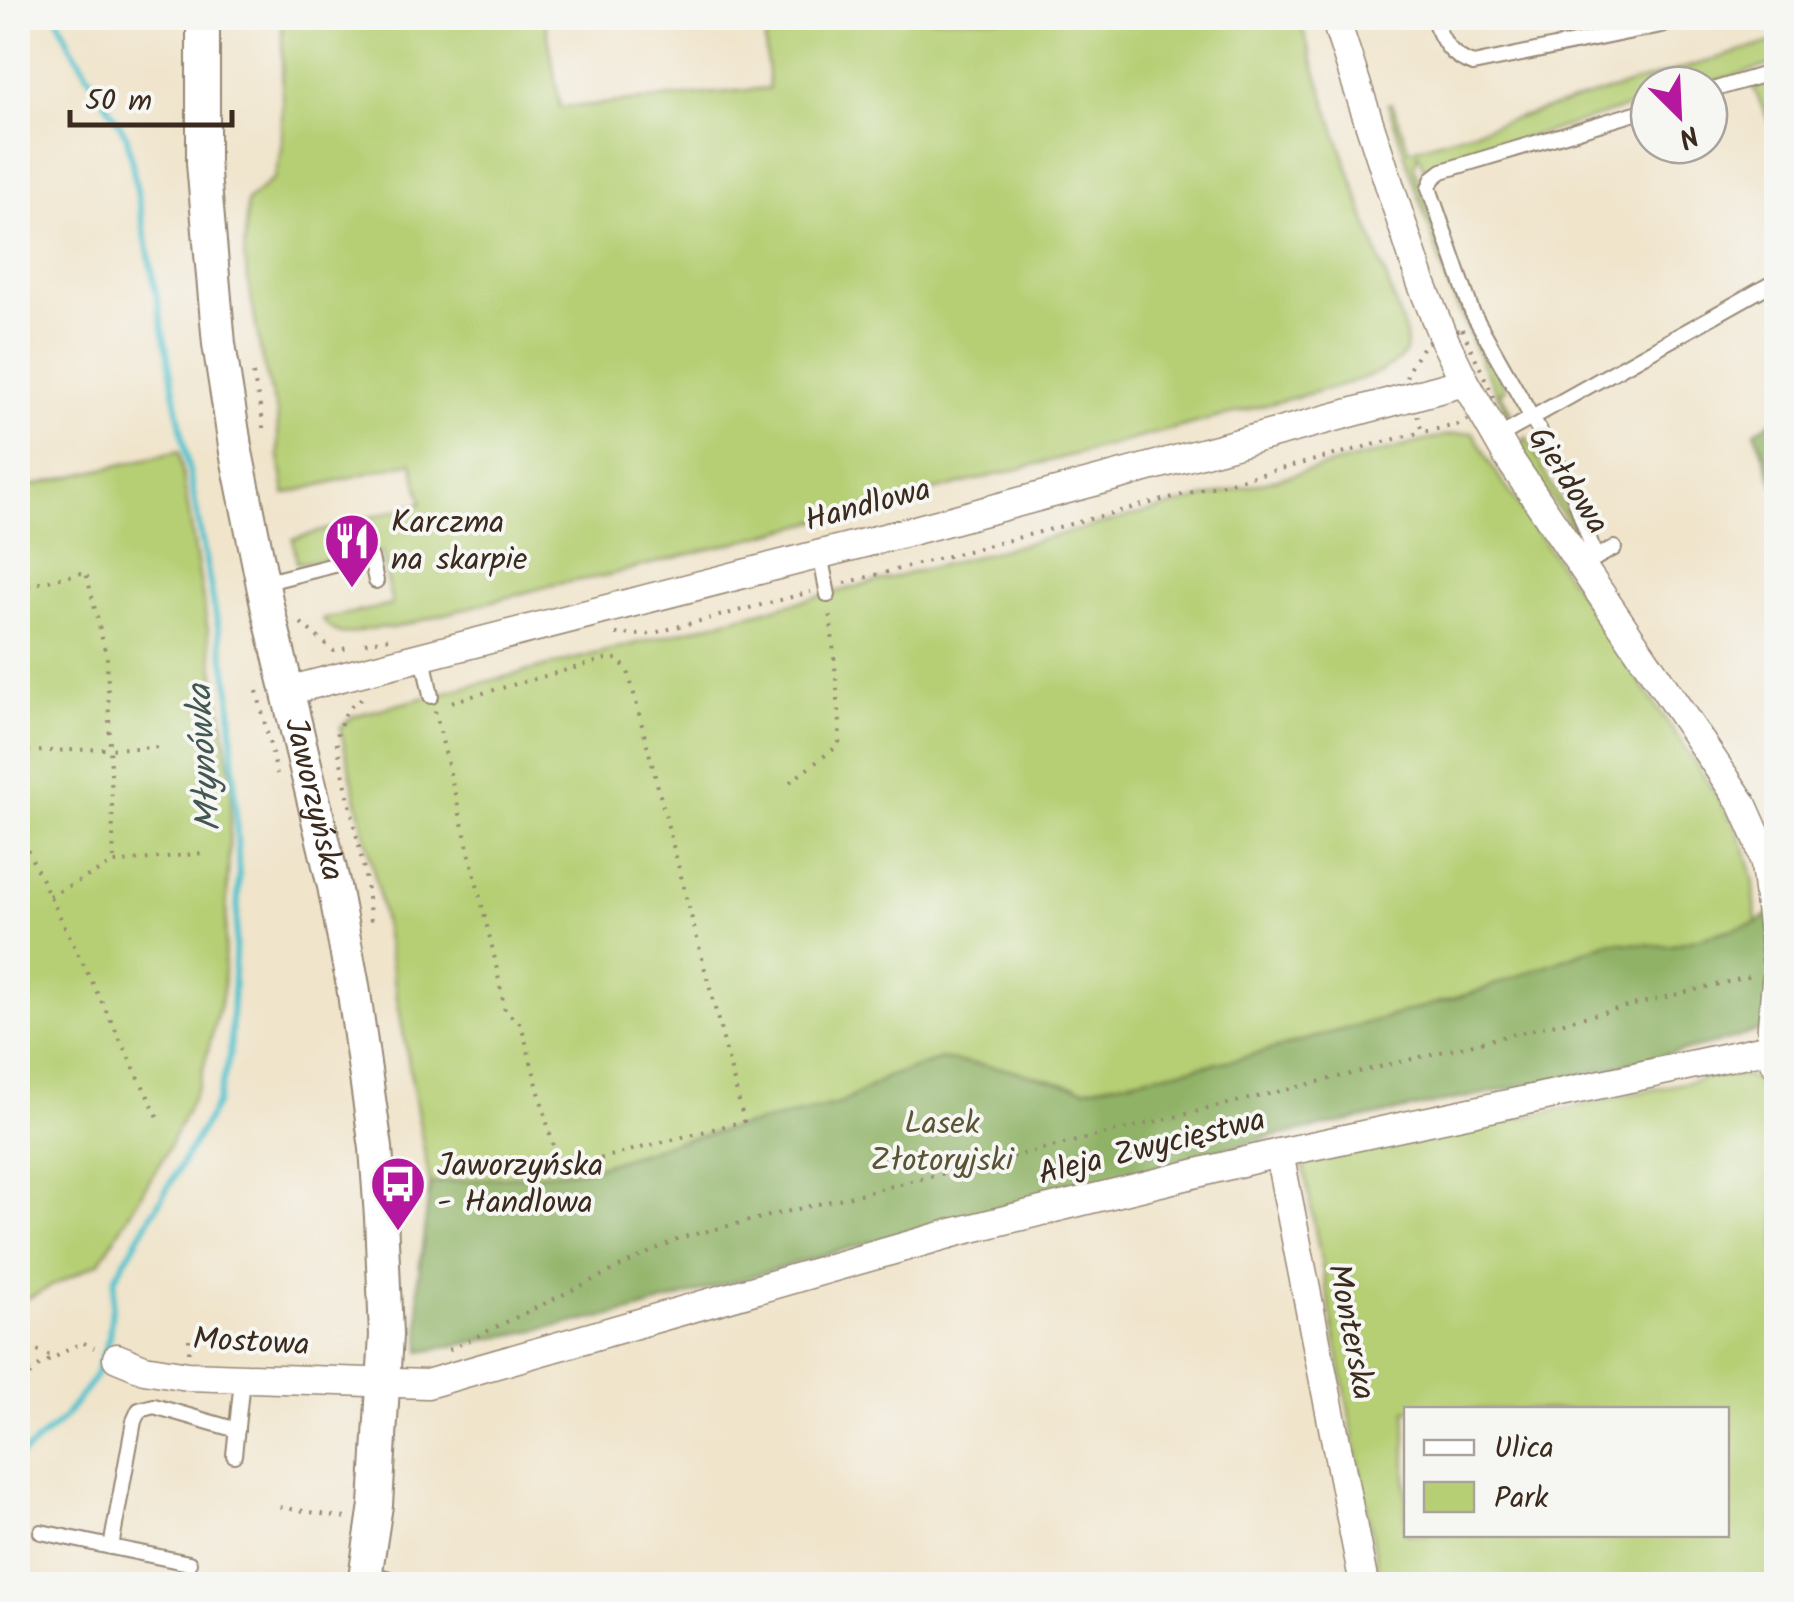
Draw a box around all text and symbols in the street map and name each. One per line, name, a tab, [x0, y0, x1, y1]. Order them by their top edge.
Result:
scale bar	[70, 65, 232, 127]
north arrow	[1629, 65, 1729, 165]
text: 50 m	[85, 78, 152, 126]
text: N	[1671, 111, 1705, 160]
street label: Giełdowa	[1513, 417, 1621, 545]
street label: Handlowa	[799, 465, 937, 547]
place label: Karczma na skarpie	[391, 498, 527, 586]
restaurant icon: Karczma na skarpie	[322, 511, 382, 590]
water label: Młynówka	[173, 680, 239, 834]
street label: Jaworzyńska	[269, 713, 357, 886]
street label: Aleja Zwycięstwa	[1033, 1095, 1271, 1201]
park label: Lasek Złotoryjski	[871, 1099, 1015, 1187]
place label: Jaworzyńska - Handlowa	[437, 1141, 603, 1229]
bus stop icon: Jaworzyńska - Handlowa	[368, 1154, 428, 1233]
street label: Monterska	[1312, 1259, 1388, 1405]
street label: Mostowa	[191, 1314, 311, 1372]
legend	[1404, 1407, 1729, 1537]
text: Ulica	[1494, 1425, 1554, 1473]
text: Park	[1494, 1475, 1549, 1523]

